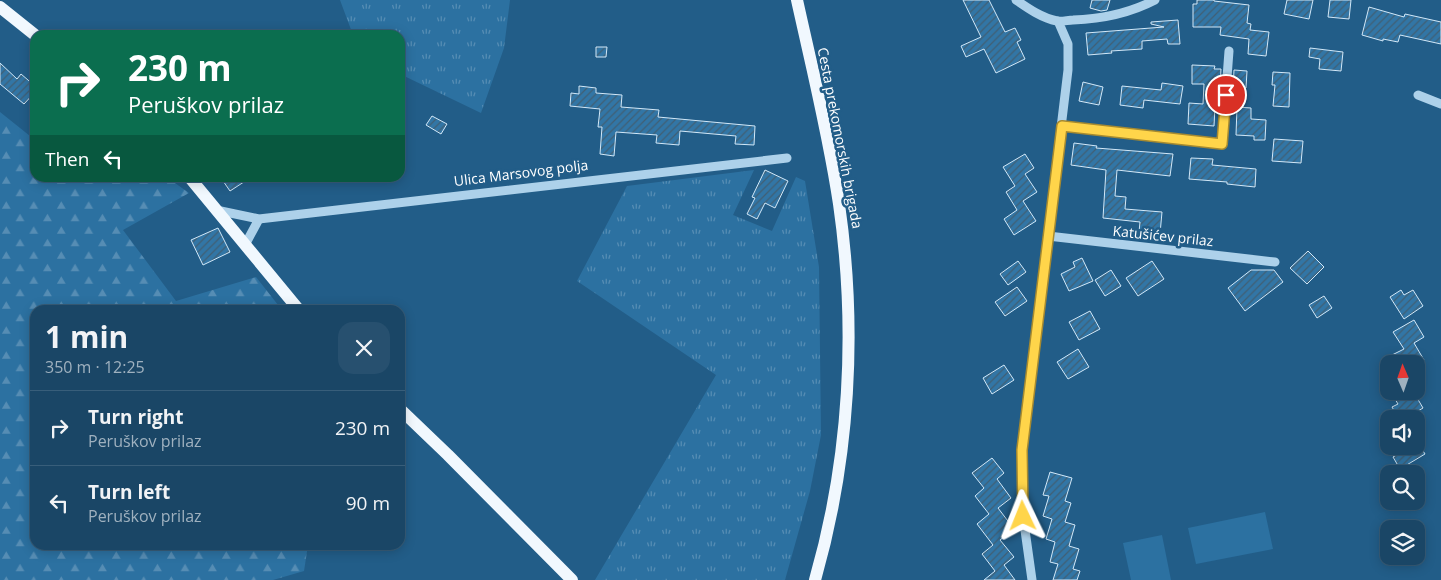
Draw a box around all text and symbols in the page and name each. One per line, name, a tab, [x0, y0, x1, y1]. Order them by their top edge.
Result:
text: 230 m	[128, 44, 232, 91]
street label: Cesta prekomorskih brigada	[814, 46, 867, 230]
icon: right	[45, 50, 110, 115]
pin	[1205, 74, 1247, 116]
icon: arrive	[1212, 81, 1240, 109]
text: Peruškov prilaz	[128, 89, 284, 119]
icon: left	[99, 145, 127, 173]
text: Then	[45, 146, 89, 172]
street label: Ulica Marsovog polja	[453, 155, 589, 190]
street label: Katušićev prilaz	[1112, 221, 1215, 250]
text: 1 min	[45, 316, 128, 357]
button: close	[338, 322, 390, 374]
north arrow	[1380, 355, 1425, 400]
map controls	[1380, 355, 1425, 565]
text: 350 m · 12:25	[45, 356, 145, 378]
text: Turn right	[88, 404, 183, 430]
button: sound	[1380, 410, 1425, 455]
icon: right	[45, 414, 73, 442]
text: 230 m	[335, 415, 390, 441]
text: Peruškov prilaz	[88, 430, 202, 452]
button: search	[1380, 465, 1425, 510]
text: Turn left	[88, 479, 170, 505]
icon: left	[45, 489, 73, 517]
position arrow	[996, 489, 1048, 541]
text: 90 m	[346, 490, 390, 516]
text: Peruškov prilaz	[88, 505, 202, 527]
button: layers	[1380, 520, 1425, 565]

